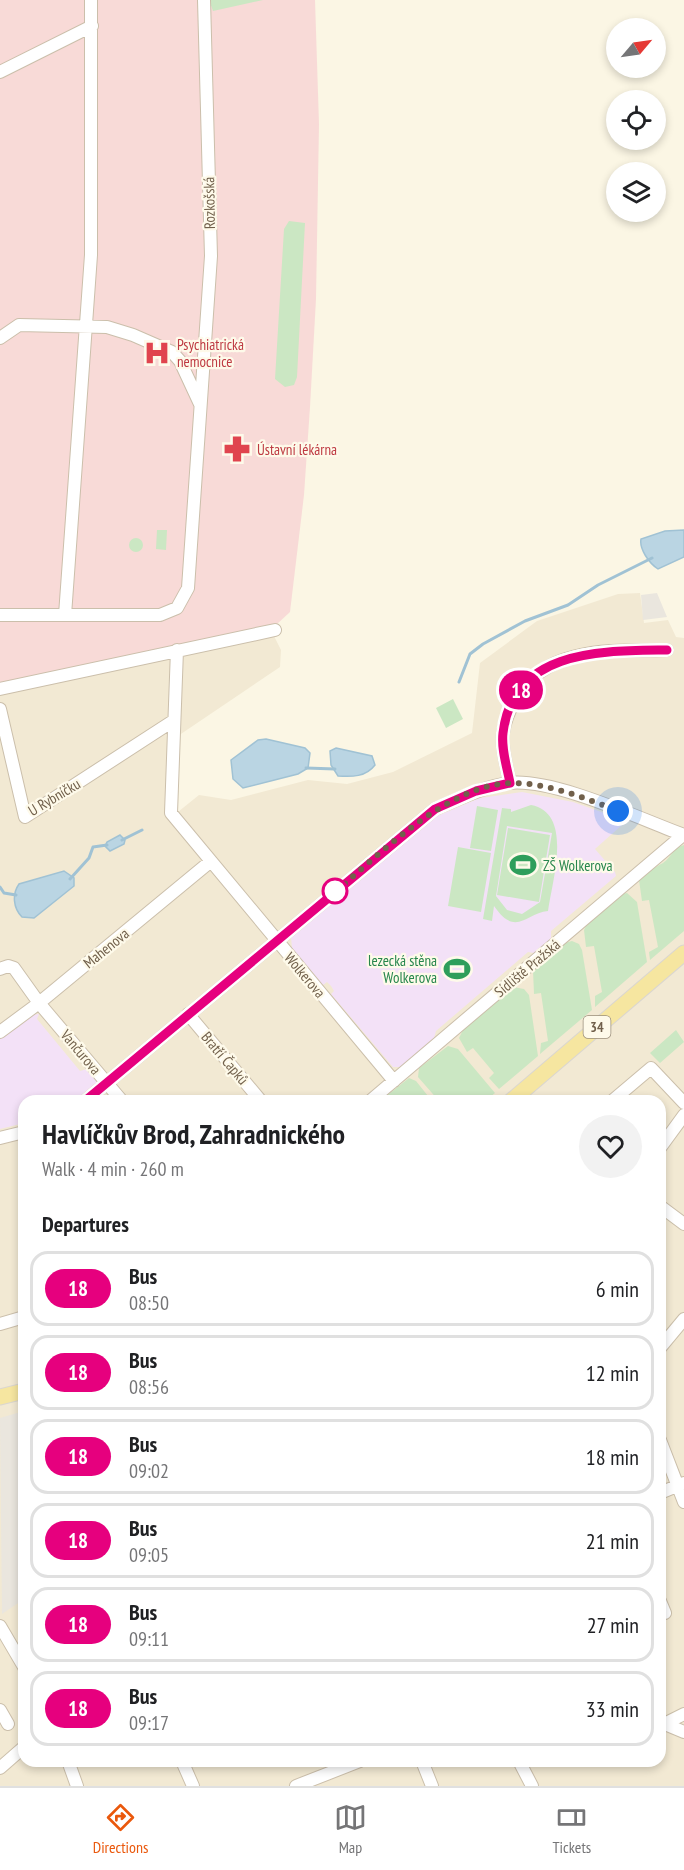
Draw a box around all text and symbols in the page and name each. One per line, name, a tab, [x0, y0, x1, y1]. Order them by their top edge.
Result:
north arrow	[606, 18, 666, 78]
map controls	[606, 18, 666, 222]
button: locate	[606, 90, 666, 150]
button: layers	[606, 162, 666, 222]
street label: Rozkošská	[199, 177, 219, 229]
place label: Psychiatrická nemocnice	[177, 335, 244, 371]
hospital icon: Psychiatrická nemocnice	[142, 338, 172, 368]
pharmacy icon: Ústavní lékárna	[222, 434, 252, 464]
place label: Ústavní lékárna	[257, 440, 337, 459]
line badge: 18	[494, 670, 548, 710]
text: 18	[511, 677, 531, 704]
street label: U Rybníčku	[24, 774, 84, 820]
your location	[603, 796, 633, 826]
sports icon: ZŠ Wolkerova	[508, 850, 538, 880]
place label: ZŠ Wolkerova	[543, 856, 613, 875]
unlabelled marker	[322, 878, 348, 904]
street label: Mahenova	[79, 924, 133, 972]
street label: Sídliště Pražská	[490, 935, 564, 1001]
street label: Wolkerova	[280, 948, 330, 1002]
place label: lezecká stěna Wolkerova	[368, 951, 437, 987]
sports icon: lezecká stěna Wolkerova	[442, 954, 472, 984]
road number: 34	[584, 1016, 610, 1038]
street label: Vančurova	[56, 1025, 105, 1078]
street label: Bratří Čapků	[197, 1028, 253, 1088]
text: Havlíčkův Brod, Zahradnického	[42, 1115, 345, 1152]
button: heart	[579, 1115, 642, 1178]
text: Walk · 4 min · 260 m	[42, 1156, 184, 1182]
text: Departures	[42, 1210, 129, 1238]
text: Bus	[129, 1262, 157, 1290]
text: 18	[68, 1275, 88, 1302]
text: 6 min	[596, 1275, 639, 1303]
text: 08:50	[129, 1290, 169, 1316]
text: Bus	[129, 1346, 157, 1374]
text: 18	[68, 1359, 88, 1386]
text: 12 min	[586, 1359, 639, 1387]
text: 08:56	[129, 1374, 169, 1400]
text: Bus	[129, 1430, 157, 1458]
text: 18	[68, 1443, 88, 1470]
text: 18 min	[586, 1443, 639, 1471]
text: 09:02	[129, 1458, 169, 1484]
text: Bus	[129, 1514, 157, 1542]
text: 18	[68, 1527, 88, 1554]
text: 21 min	[586, 1527, 639, 1555]
text: 09:05	[129, 1542, 169, 1568]
text: Bus	[129, 1598, 157, 1626]
text: 18	[68, 1611, 88, 1638]
text: 27 min	[587, 1611, 639, 1639]
text: 09:11	[129, 1626, 169, 1652]
text: Bus	[129, 1682, 157, 1710]
text: 18	[68, 1695, 88, 1722]
text: 33 min	[586, 1695, 639, 1723]
text: 09:17	[129, 1710, 169, 1736]
tab: Directions	[93, 1801, 148, 1857]
tab: Map	[334, 1801, 367, 1857]
tab: Tickets	[552, 1801, 591, 1857]

